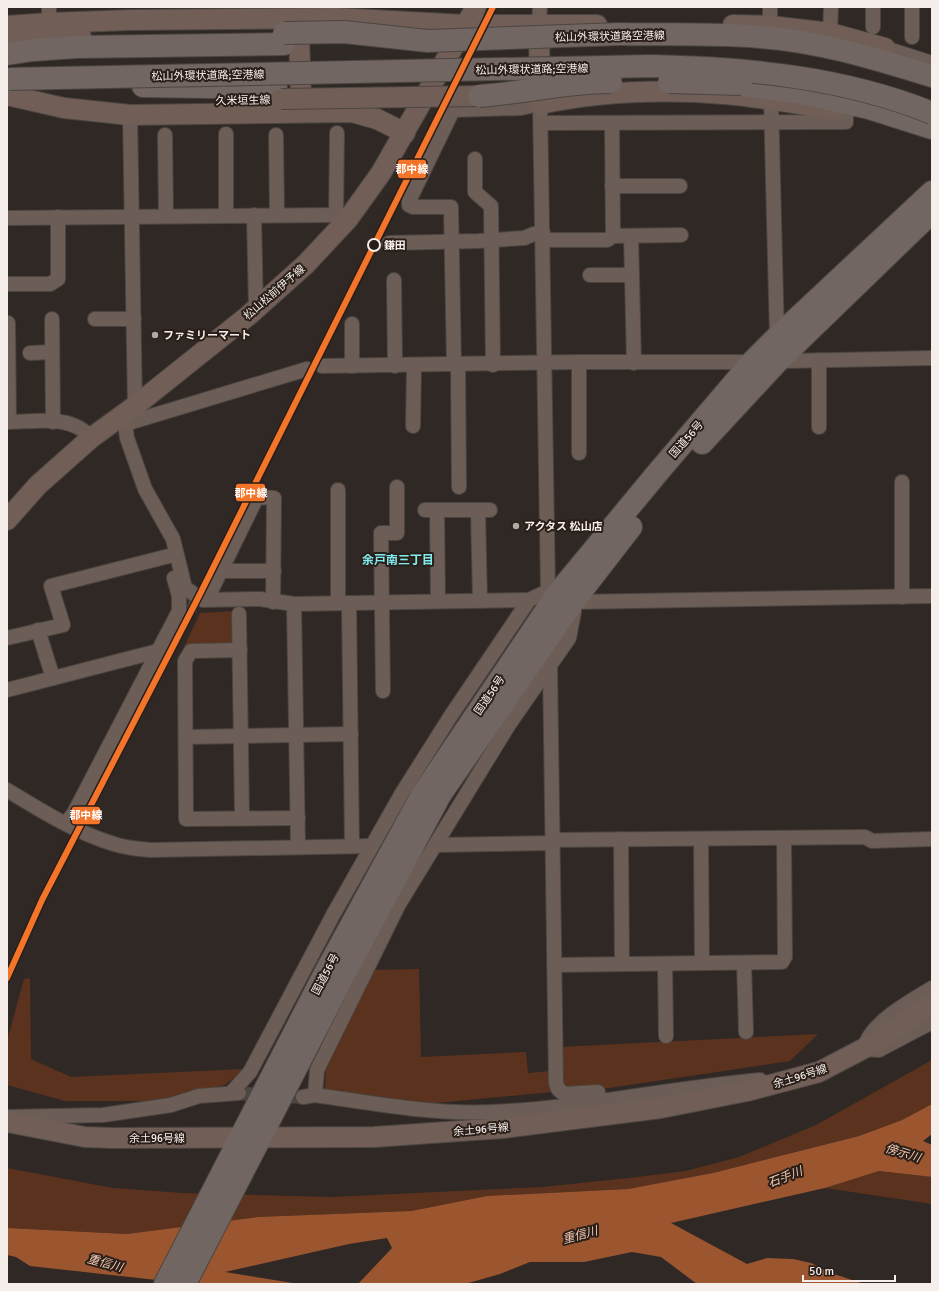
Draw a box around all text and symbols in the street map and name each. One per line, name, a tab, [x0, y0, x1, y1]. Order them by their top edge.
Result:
street label: 松山外環状道路空港線	[555, 29, 665, 44]
street label: 松山外環状道路;空港線	[475, 62, 589, 77]
street label: 松山外環状道路;空港線	[151, 68, 265, 83]
street label: 久米垣生線	[215, 94, 271, 107]
line badge: 郡中線	[397, 159, 427, 179]
text: 郡中線	[396, 163, 429, 176]
marker: 鎌田	[367, 238, 381, 252]
place label: 鎌田	[384, 239, 406, 252]
street label: 松山松前伊予線	[241, 262, 308, 323]
place label: ファミリーマート	[163, 329, 251, 342]
marker: ファミリーマート	[150, 330, 160, 340]
street label: 国道56号	[667, 418, 706, 461]
line badge: 郡中線	[235, 483, 266, 502]
text: 郡中線	[235, 487, 268, 500]
place label: アクタス 松山店	[524, 520, 602, 533]
marker: アクタス 松山店	[511, 521, 521, 531]
district label: 余戸南三丁目	[362, 553, 434, 568]
street label: 国道56号	[471, 673, 507, 718]
line badge: 郡中線	[71, 806, 101, 825]
text: 郡中線	[70, 809, 103, 822]
street label: 国道56号	[309, 951, 342, 997]
street label: 余土96号線	[772, 1062, 829, 1091]
street label: 余土96号線	[453, 1121, 509, 1138]
street label: 余土96号線	[129, 1132, 185, 1145]
water label: 傍示川	[883, 1141, 924, 1166]
water label: 石手川	[766, 1163, 807, 1191]
water label: 重信川	[561, 1223, 601, 1247]
water label: 重信川	[86, 1252, 126, 1276]
scale bar	[803, 1257, 895, 1283]
text: 50 m	[809, 1264, 834, 1279]

